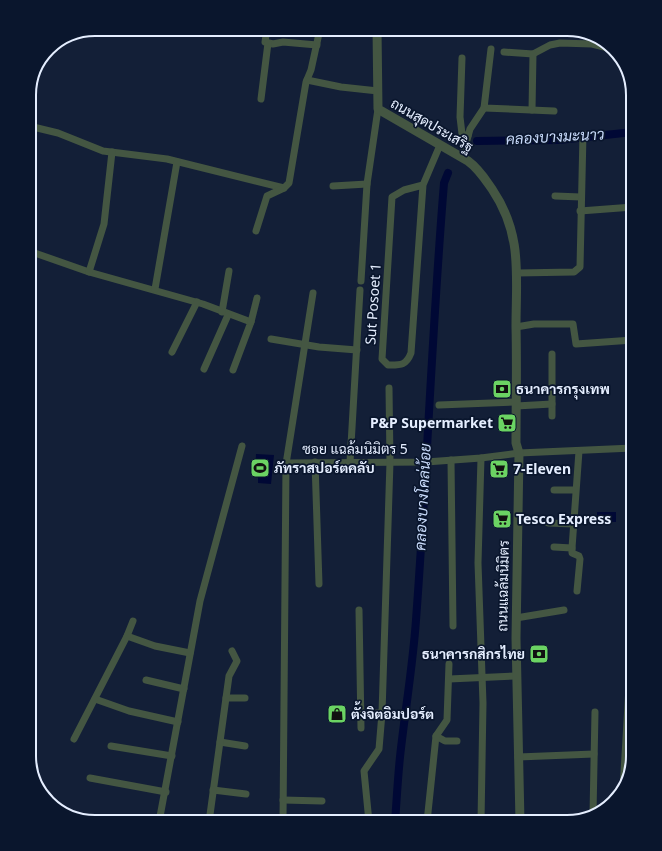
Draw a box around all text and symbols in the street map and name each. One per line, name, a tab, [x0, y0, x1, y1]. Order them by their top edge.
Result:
street label: ถนนสุดประเสริฐ	[387, 93, 477, 157]
water label: คลองบางมะนาว	[505, 123, 605, 149]
street label: Sut Posoet 1	[360, 263, 385, 345]
bank icon: ธนาคารกรุงเทพ	[491, 378, 513, 400]
place label: ธนาคารกรุงเทพ	[516, 379, 610, 400]
supermarket icon: P&P Supermarket	[496, 412, 518, 434]
place label: P&P Supermarket	[370, 413, 493, 432]
street label: ซอย แฉล้มนิมิตร 5	[302, 439, 408, 458]
water label: คลองบางโคล่น้อย	[409, 442, 435, 551]
sports icon: ภัทราสปอร์ตคลับ	[249, 457, 271, 479]
place label: ภัทราสปอร์ตคลับ	[274, 458, 375, 477]
supermarket icon: 7-Eleven	[488, 458, 510, 480]
place label: 7-Eleven	[513, 459, 571, 478]
supermarket icon: Tesco Express	[491, 508, 513, 530]
place label: Tesco Express	[516, 509, 611, 528]
street label: ถนนแฉล้มนิมิตร	[492, 540, 513, 632]
bank icon: ธนาคารกสิกรไทย	[528, 643, 550, 665]
place label: ธนาคารกสิกรไทย	[422, 644, 525, 663]
place label: ตั้งจิตอิมปอร์ต	[351, 701, 434, 723]
shop icon: ตั้งจิตอิมปอร์ต	[326, 703, 348, 725]

